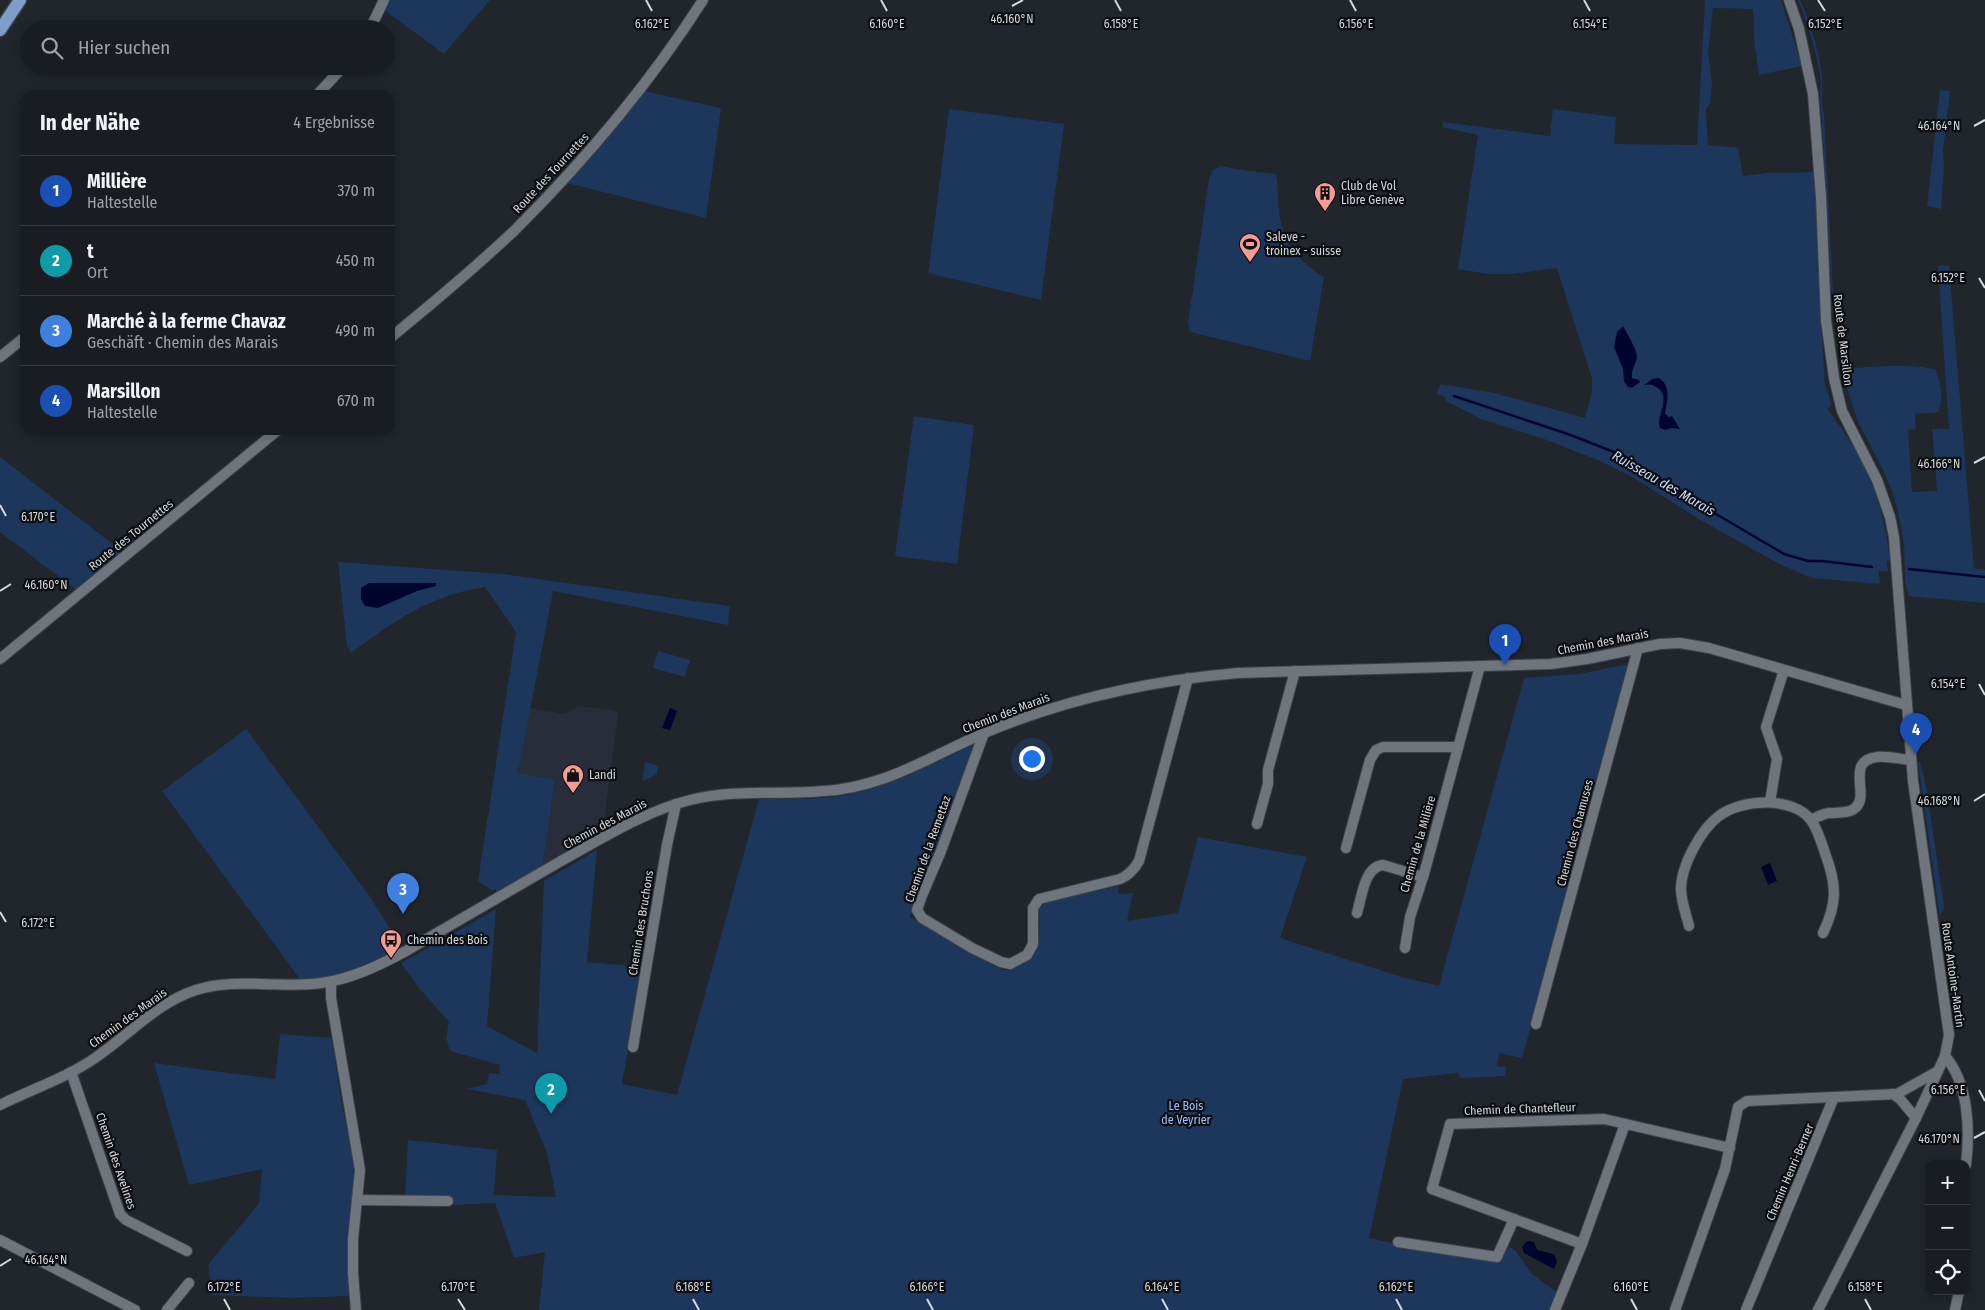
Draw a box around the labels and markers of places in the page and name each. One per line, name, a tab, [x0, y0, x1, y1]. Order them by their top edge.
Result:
place label: Club de Vol Libre Genève	[1341, 179, 1405, 207]
building icon: Club de Vol Libre Genève	[1313, 181, 1337, 212]
place label: Saleve - troinex - suisse	[1266, 230, 1341, 258]
sports icon: Saleve - troinex - suisse	[1238, 232, 1262, 263]
pin: 1	[1489, 624, 1521, 665]
pin: 4	[1900, 713, 1932, 754]
shop icon: Landi	[561, 763, 585, 794]
place label: Landi	[589, 768, 616, 782]
pin: 3	[387, 873, 419, 914]
bus stop icon: Chemin des Bois	[379, 928, 403, 959]
place label: Chemin des Bois	[407, 933, 488, 947]
pin: 2	[535, 1073, 567, 1114]

